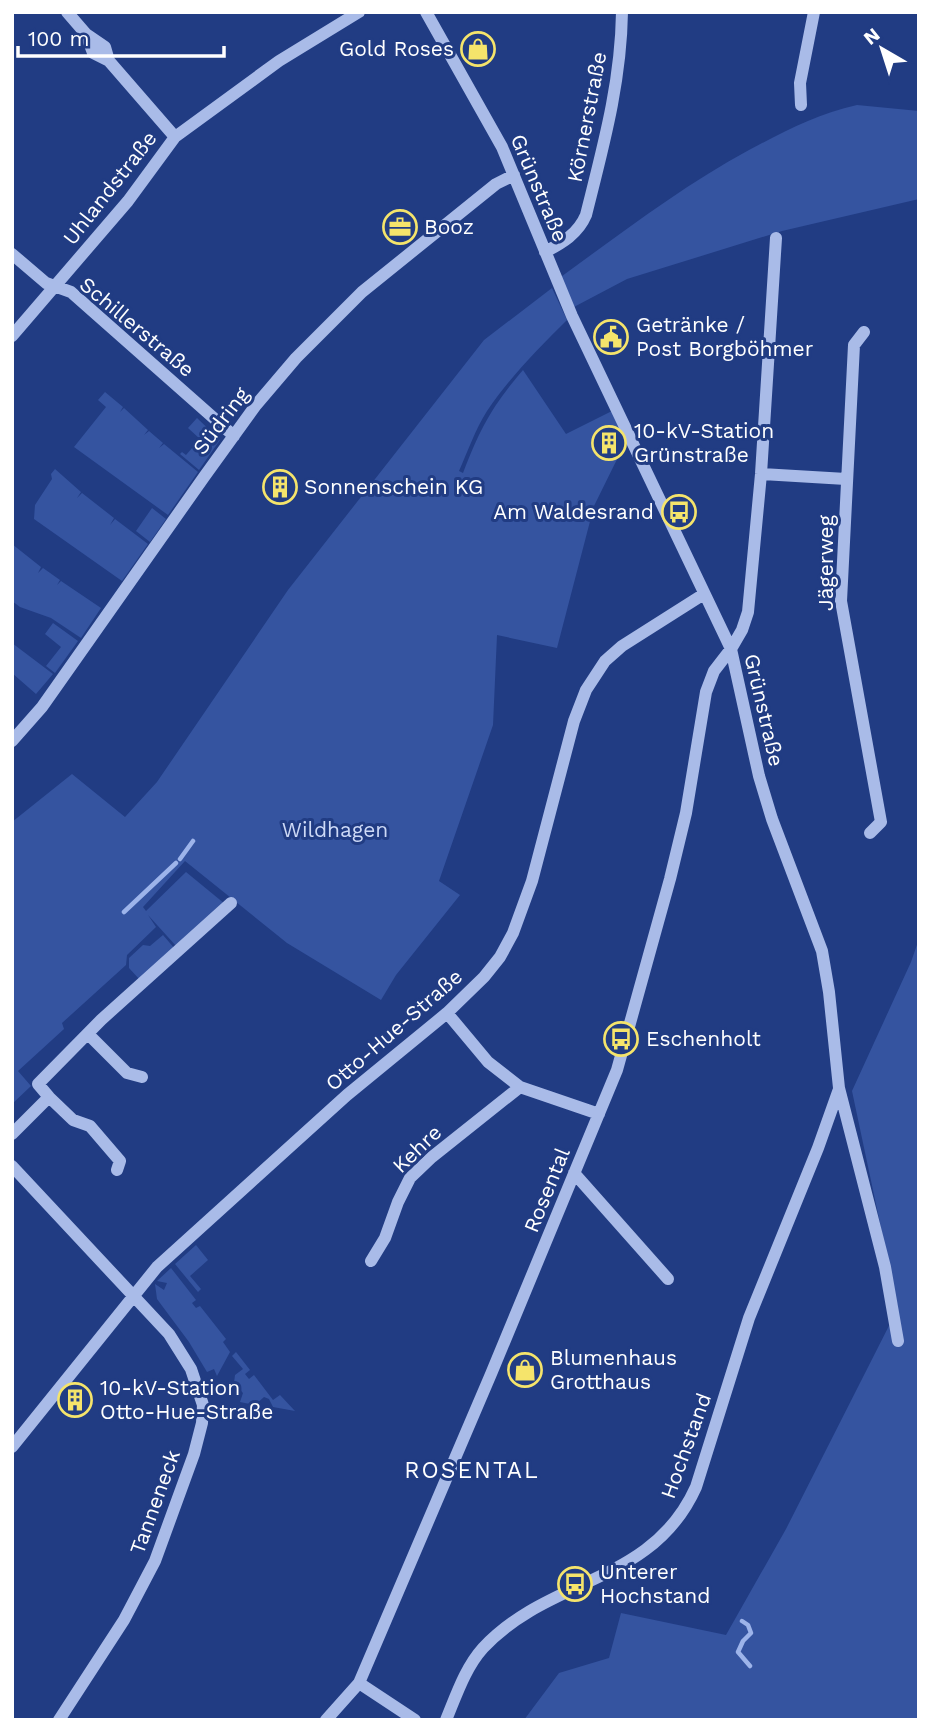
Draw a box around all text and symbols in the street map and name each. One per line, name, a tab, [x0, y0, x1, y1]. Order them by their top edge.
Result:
scale bar	[18, 14, 224, 58]
north arrow	[847, 14, 917, 84]
text: N	[859, 23, 884, 50]
text: 100 m	[28, 26, 90, 51]
shop icon: Gold Roses	[459, 30, 497, 68]
place label: Gold Roses	[339, 36, 454, 61]
street label: Körnerstraße	[562, 50, 611, 184]
street label: Uhlandstraße	[57, 126, 162, 250]
street label: Grünstraße	[506, 130, 573, 246]
office icon: Booz	[381, 208, 419, 246]
place label: Booz	[424, 214, 474, 239]
street label: Schillerstraße	[75, 271, 200, 382]
place label: Getränke / Post Borgböhmer	[636, 312, 814, 361]
public building icon: Getränke / Post Borgböhmer	[592, 318, 630, 356]
street label: Südring	[187, 381, 254, 459]
place label: 10-kV-Station Grünstraße	[634, 418, 774, 467]
building icon: 10-kV-Station Grünstraße	[590, 424, 628, 462]
building icon: Sonnenschein KG	[261, 468, 299, 506]
place label: Sonnenschein KG	[304, 474, 483, 499]
bus stop icon: Am Waldesrand	[660, 493, 698, 531]
place label: Am Waldesrand	[493, 499, 654, 524]
street label: Jägerweg	[813, 514, 838, 611]
street label: Grünstraße	[739, 651, 790, 769]
park label: Wildhagen	[282, 817, 388, 842]
street label: Otto-Hue-Straße	[320, 963, 467, 1096]
bus stop icon: Eschenholt	[602, 1020, 640, 1058]
place label: Eschenholt	[646, 1026, 761, 1051]
street label: Kehre	[387, 1119, 446, 1178]
street label: Rosental	[518, 1143, 575, 1236]
place label: Blumenhaus Grotthaus	[550, 1345, 677, 1394]
shop icon: Blumenhaus Grotthaus	[506, 1351, 544, 1389]
place label: 10-kV-Station Otto-Hue-Straße	[100, 1375, 273, 1424]
building icon: 10-kV-Station Otto-Hue-Straße	[56, 1381, 94, 1419]
street label: Hochstand	[655, 1390, 716, 1502]
street label: Tanneneck	[124, 1446, 185, 1557]
district label: ROSENTAL	[404, 1457, 540, 1484]
place label: Unterer Hochstand	[600, 1559, 711, 1608]
bus stop icon: Unterer Hochstand	[556, 1565, 594, 1603]

